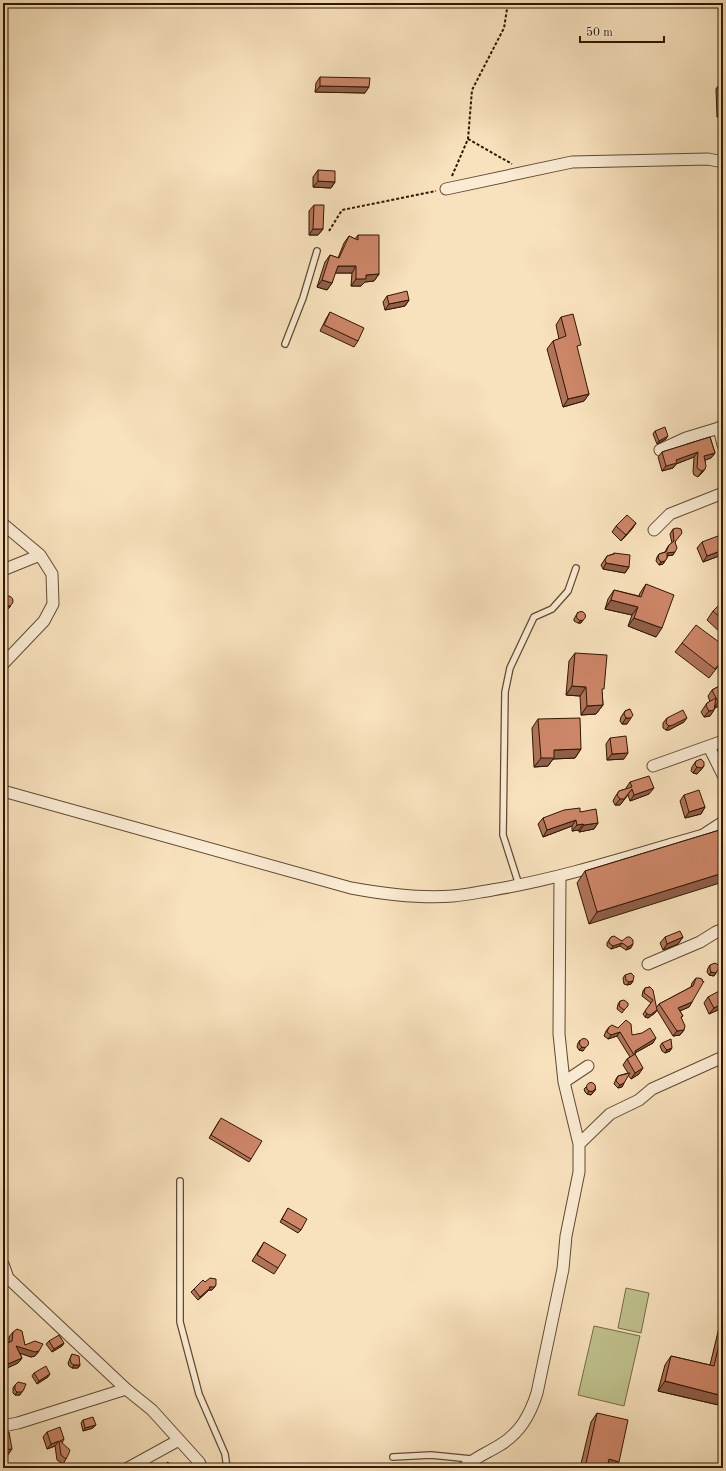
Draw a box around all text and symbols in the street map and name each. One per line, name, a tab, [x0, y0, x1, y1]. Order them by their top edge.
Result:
scale bar	[580, 18, 664, 44]
text: 50 m	[586, 26, 613, 39]

